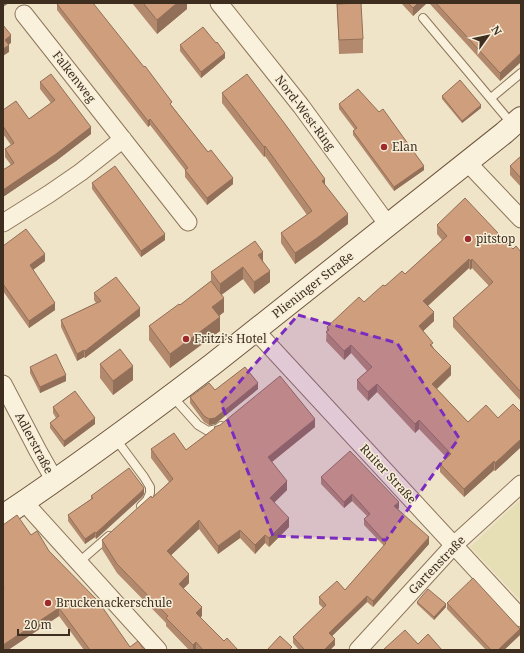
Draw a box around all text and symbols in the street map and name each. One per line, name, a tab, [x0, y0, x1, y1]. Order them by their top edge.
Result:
north arrow	[468, 16, 508, 56]
text: N	[488, 23, 506, 38]
street label: Falkenweg	[49, 47, 100, 106]
street label: Nord-West-Ring	[271, 72, 340, 154]
place label: Elan	[392, 138, 418, 155]
marker: Elan	[379, 142, 389, 152]
place label: pitstop	[476, 230, 515, 247]
marker: pitstop	[463, 234, 473, 244]
street label: Plieninger Straße	[268, 247, 357, 322]
place label: Fritzi's Hotel	[194, 330, 267, 347]
marker: Fritzi's Hotel	[181, 334, 191, 344]
street label: Adlerstraße	[11, 409, 58, 477]
street label: Ruiter Straße	[356, 440, 420, 507]
street label: Gartenstraße	[404, 532, 469, 598]
place label: Bruckenackerschule	[56, 594, 172, 611]
marker: Bruckenackerschule	[43, 598, 53, 608]
scale bar	[18, 611, 69, 637]
text: 20 m	[24, 616, 52, 633]

